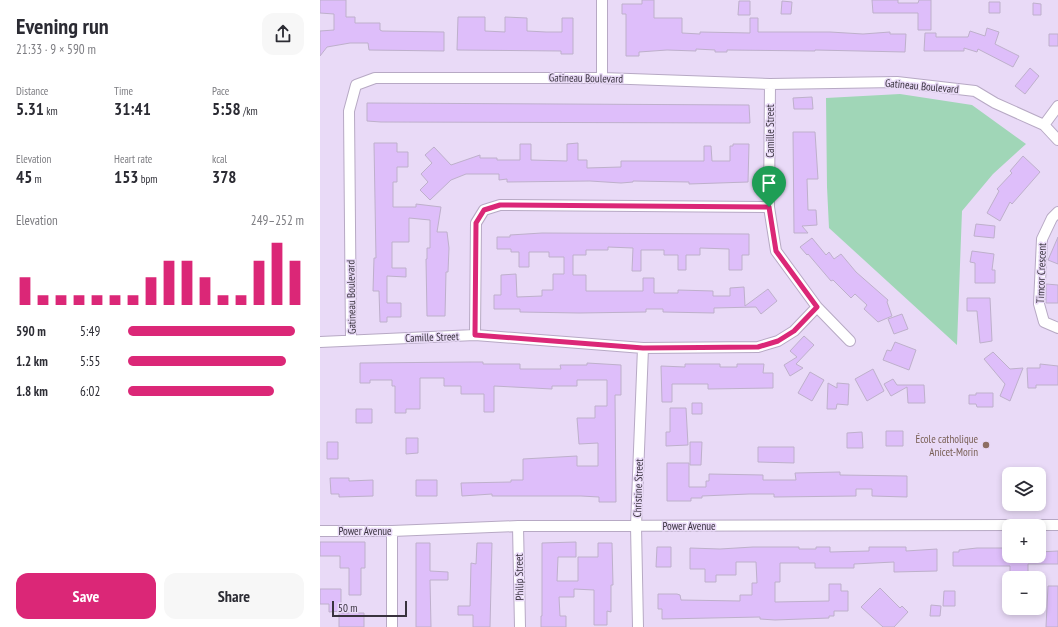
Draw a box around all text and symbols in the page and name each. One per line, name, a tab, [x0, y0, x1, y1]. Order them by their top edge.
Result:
text: Evening run	[16, 12, 109, 40]
button: share	[262, 13, 304, 55]
text: 21:33 · 9 × 590 m	[16, 41, 96, 58]
street label: Gatineau Boulevard	[549, 70, 623, 86]
street label: Gatineau Boulevard	[884, 76, 960, 96]
text: Distance	[16, 84, 48, 98]
text: Time	[114, 84, 133, 98]
text: Pace	[212, 84, 229, 98]
text: 5.31	[16, 98, 44, 120]
text: 31:41	[114, 98, 151, 120]
text: 5:58	[212, 98, 241, 120]
text: km	[44, 104, 58, 118]
text: /km	[241, 104, 258, 118]
street label: Camille Street	[763, 104, 777, 158]
text: Elevation	[16, 152, 51, 166]
text: Heart rate	[114, 152, 152, 166]
text: kcal	[212, 152, 227, 166]
text: 45	[16, 166, 32, 188]
text: 153	[114, 166, 138, 188]
text: 378	[212, 166, 236, 188]
pin	[752, 166, 786, 207]
text: m	[32, 172, 42, 186]
text: bpm	[138, 172, 157, 186]
icon: arrive	[758, 172, 780, 194]
text: Elevation	[16, 212, 58, 229]
text: 249–252 m	[251, 212, 304, 229]
street label: Timcor Crescent	[1033, 242, 1049, 304]
street label: Gatineau Boulevard	[343, 260, 359, 334]
text: 590 m	[16, 323, 46, 340]
text: 5:49	[80, 323, 100, 340]
street label: Camille Street	[405, 329, 459, 345]
text: 1.2 km	[16, 353, 48, 370]
text: 5:55	[80, 353, 100, 370]
text: 1.8 km	[16, 383, 48, 400]
text: 6:02	[80, 383, 100, 400]
place label: École catholique Anicet-Morin	[915, 432, 978, 459]
marker: École catholique Anicet-Morin	[981, 440, 991, 450]
street label: Christine Street	[630, 458, 646, 518]
map controls	[1002, 467, 1046, 615]
button: layers	[1002, 467, 1046, 511]
street label: Power Avenue	[662, 519, 716, 533]
button: +	[1002, 519, 1046, 563]
street label: Power Avenue	[338, 524, 392, 538]
street label: Philip Street	[512, 553, 526, 601]
button: −	[1002, 571, 1046, 615]
button: Save	[16, 573, 156, 619]
button: Share	[164, 573, 304, 619]
scale bar	[332, 599, 407, 618]
text: 50 m	[338, 601, 357, 615]

